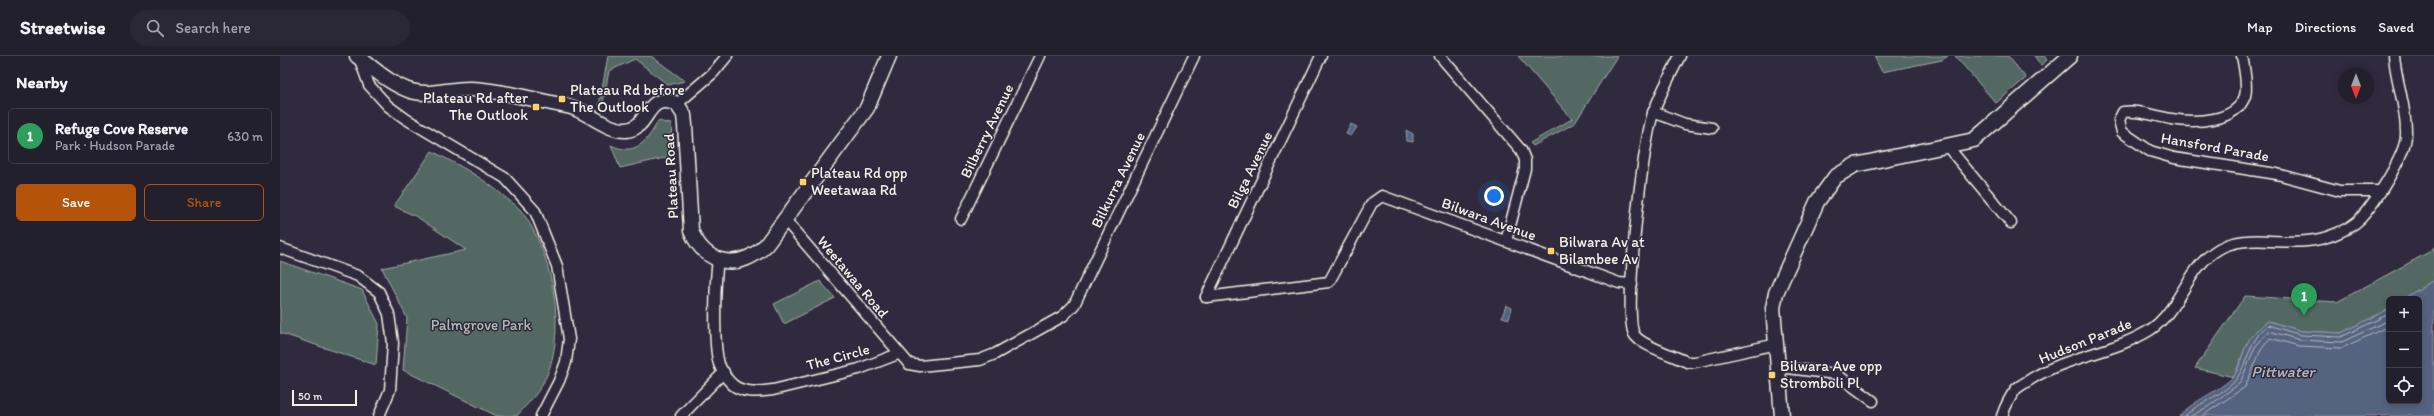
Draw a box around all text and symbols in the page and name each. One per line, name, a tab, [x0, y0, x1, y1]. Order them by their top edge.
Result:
search box	[130, 10, 410, 46]
text: Streetwise	[20, 16, 106, 39]
icon: search	[144, 17, 166, 39]
text: Search here	[176, 19, 251, 37]
text: Map	[2247, 19, 2273, 36]
text: Directions	[2295, 19, 2356, 36]
text: Saved	[2378, 19, 2414, 36]
north arrow	[2338, 68, 2374, 104]
text: Nearby	[16, 72, 68, 92]
place label: Plateau Rd before The Outlook	[570, 81, 685, 116]
street label: Bilberry Avenue	[956, 81, 1018, 181]
place label: Plateau Rd after The Outlook	[423, 89, 528, 124]
marker: Plateau Rd before The Outlook	[557, 94, 567, 104]
marker: Plateau Rd after The Outlook	[531, 102, 541, 112]
text: Refuge Cove Reserve	[55, 120, 188, 138]
street label: Bilga Avenue	[1224, 128, 1276, 212]
text: 1	[27, 129, 33, 144]
text: 630 m	[227, 129, 263, 144]
street label: Bilkurra Avenue	[1087, 129, 1149, 231]
street label: Hansford Parade	[2160, 129, 2270, 165]
street label: Plateau Road	[660, 132, 682, 219]
text: Park · Hudson Parade	[55, 138, 175, 153]
place label: Plateau Rd opp Weetawaa Rd	[811, 164, 907, 199]
marker: Plateau Rd opp Weetawaa Rd	[798, 177, 808, 187]
button: Save	[16, 184, 136, 221]
button: Share	[144, 184, 264, 221]
your location	[1484, 186, 1504, 206]
street label: Bilwara Avenue	[1439, 194, 1539, 244]
street label: Weetawaa Road	[813, 232, 893, 322]
place label: Bilwara Av at Bilambee Av	[1559, 233, 1645, 268]
marker: Bilwara Av at Bilambee Av	[1546, 246, 1556, 256]
pin: 1	[2291, 283, 2317, 316]
map controls	[2386, 296, 2422, 404]
button: +	[2386, 296, 2422, 332]
street label: Hudson Parade	[2036, 314, 2134, 368]
park label: Palmgrove Park	[431, 316, 532, 334]
button: −	[2386, 332, 2422, 368]
street label: The Circle	[804, 340, 872, 374]
place label: Bilwara Ave opp Stromboli Pl	[1780, 357, 1882, 392]
water label: Pittwater	[2251, 362, 2316, 381]
button: locate	[2386, 368, 2422, 404]
marker: Bilwara Ave opp Stromboli Pl	[1767, 370, 1777, 380]
scale bar	[292, 388, 357, 407]
text: 50 m	[298, 390, 322, 403]

